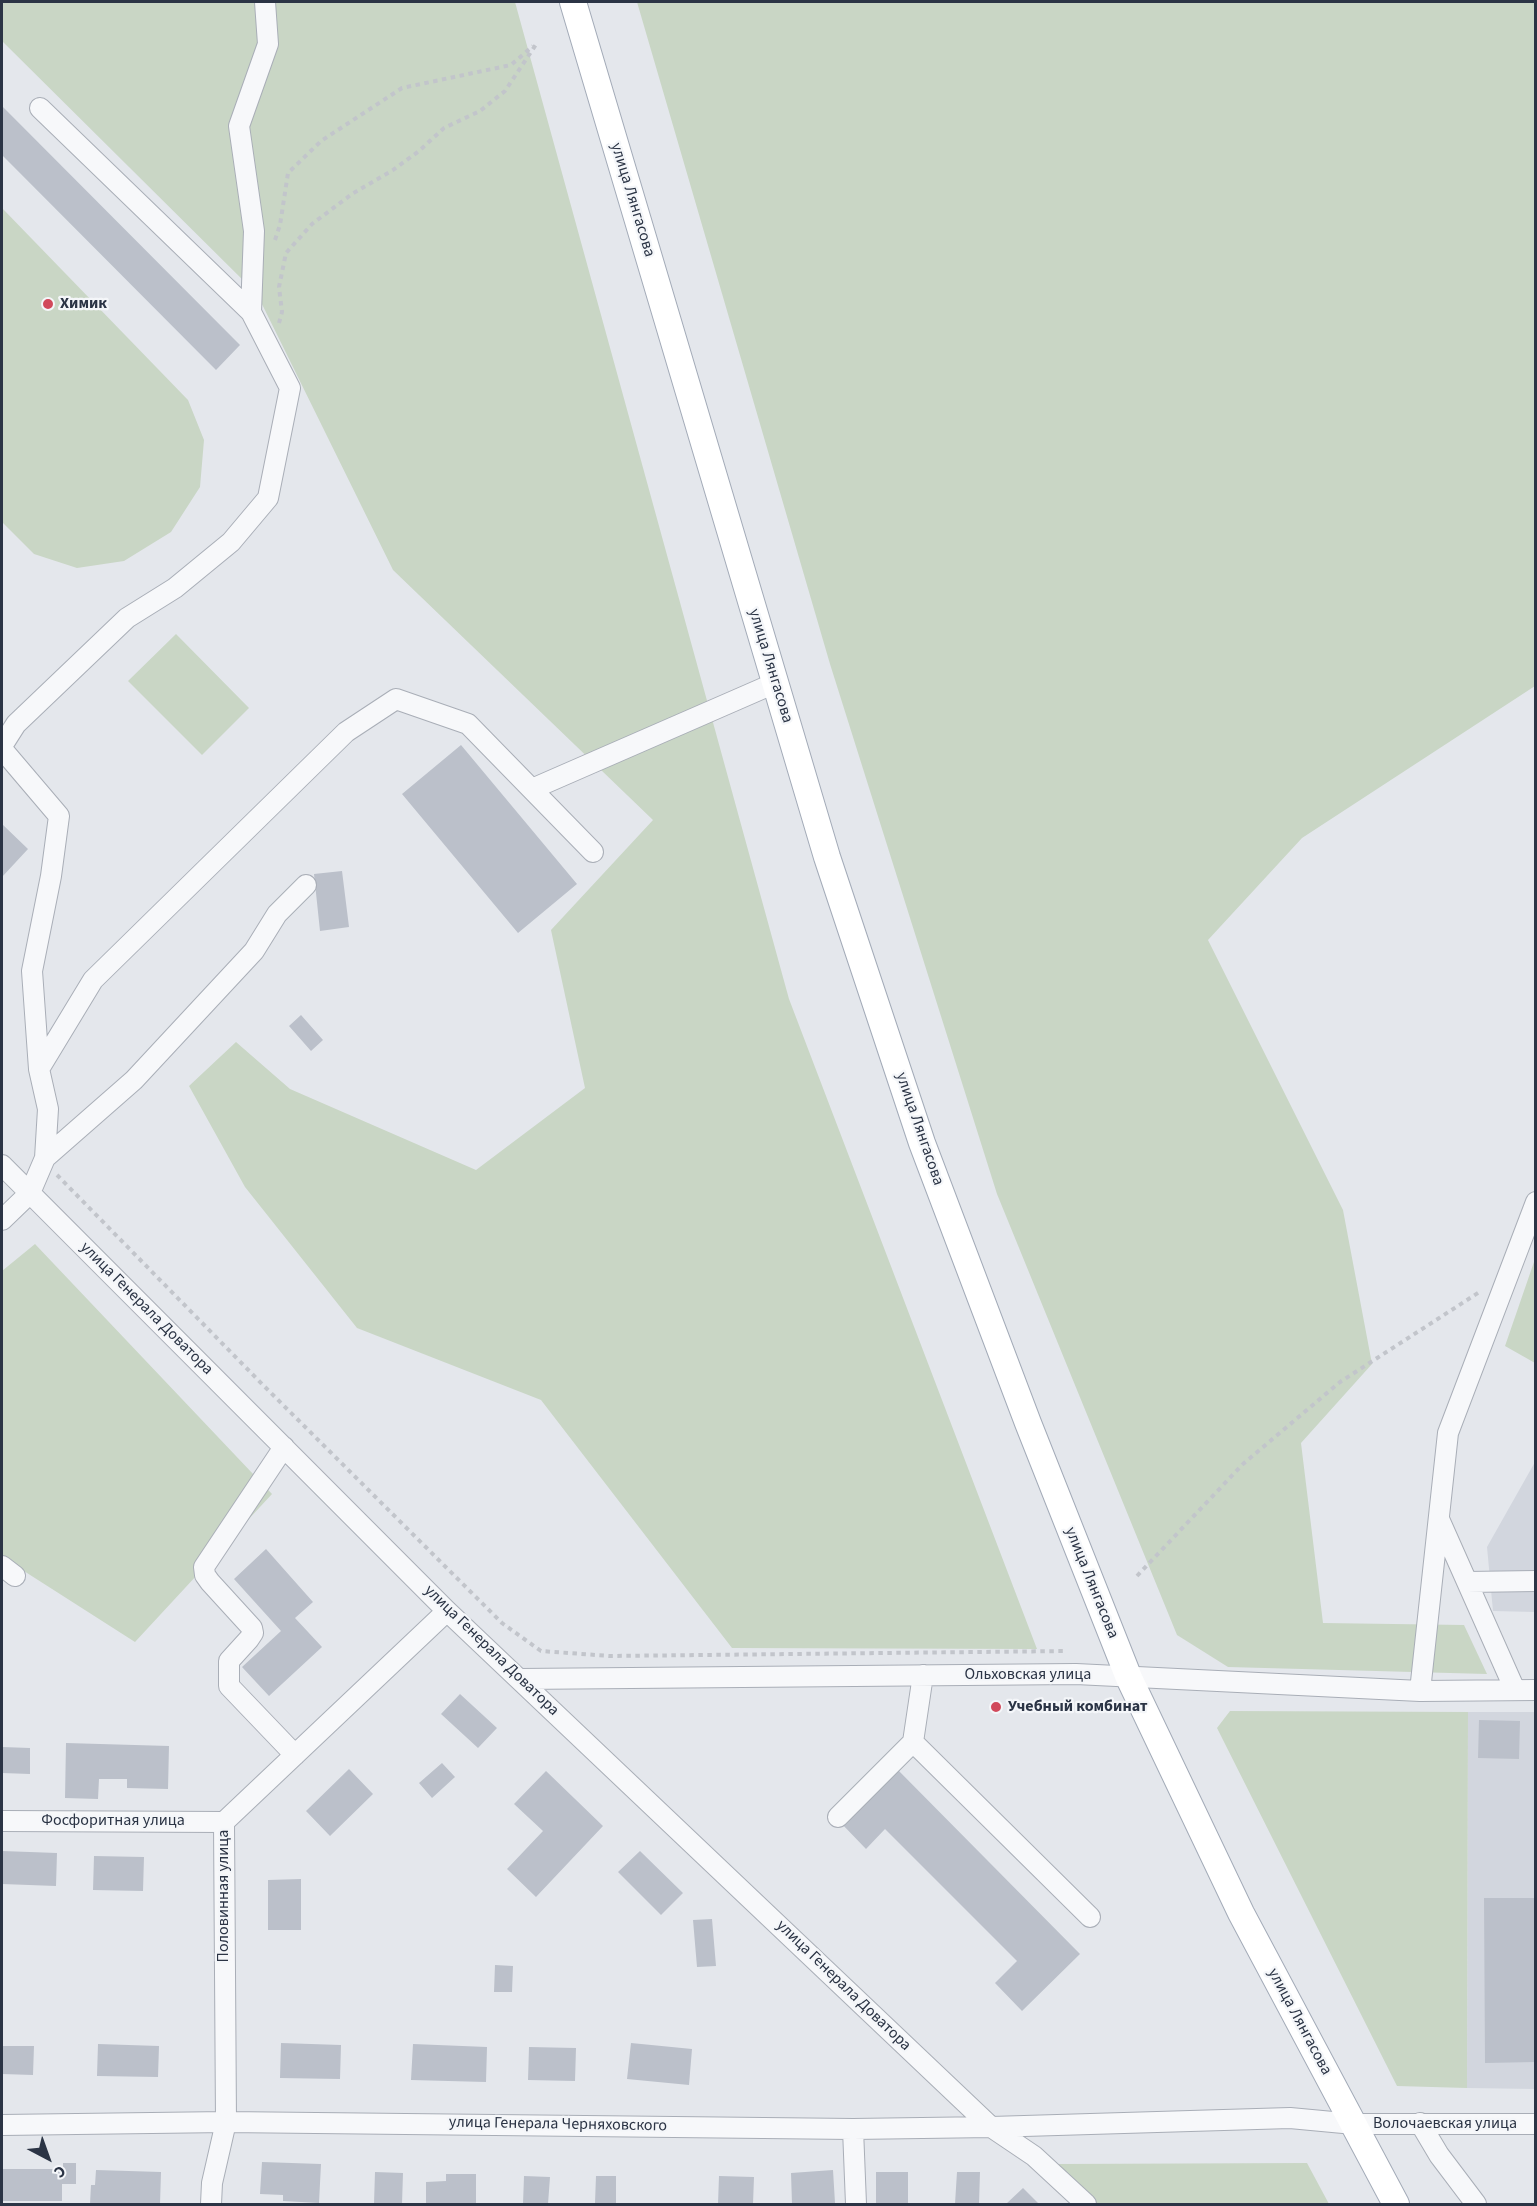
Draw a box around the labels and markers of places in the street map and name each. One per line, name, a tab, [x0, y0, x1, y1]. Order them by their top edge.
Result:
place label: Химик	[60, 294, 107, 314]
marker: Химик	[41, 297, 55, 311]
place label: Учебный комбинат	[1008, 1697, 1148, 1717]
marker: Учебный комбинат	[989, 1700, 1003, 1714]

